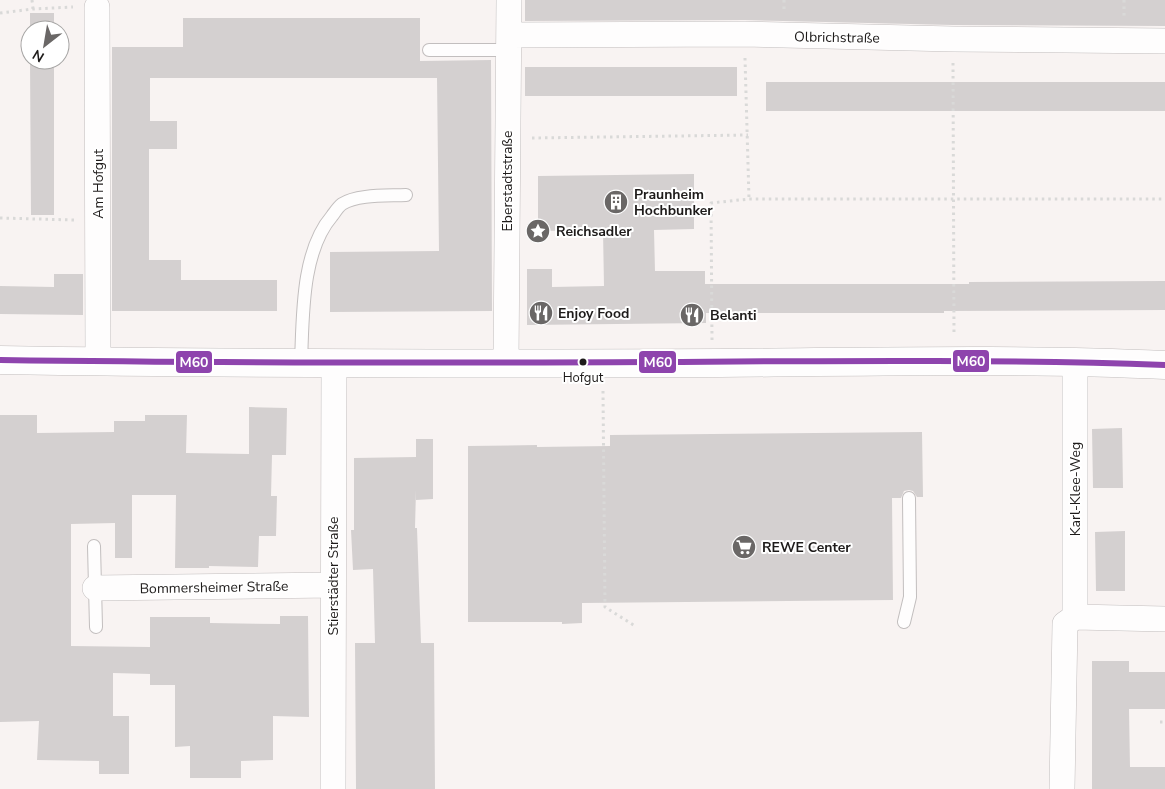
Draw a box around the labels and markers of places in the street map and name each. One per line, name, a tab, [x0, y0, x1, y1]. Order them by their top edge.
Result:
place label: Praunheim Hochbunker	[634, 185, 713, 220]
building icon: Praunheim Hochbunker	[603, 189, 629, 215]
place icon: Reichsadler	[525, 218, 551, 244]
place label: Reichsadler	[556, 222, 632, 241]
restaurant icon: Enjoy Food	[528, 300, 554, 326]
restaurant icon: Belanti	[679, 302, 705, 328]
place label: Enjoy Food	[558, 304, 629, 323]
place label: Belanti	[710, 306, 756, 325]
marker: Hofgut	[578, 357, 588, 367]
place label: Hofgut	[563, 369, 604, 387]
supermarket icon: REWE Center	[731, 534, 757, 560]
place label: REWE Center	[762, 538, 851, 557]

